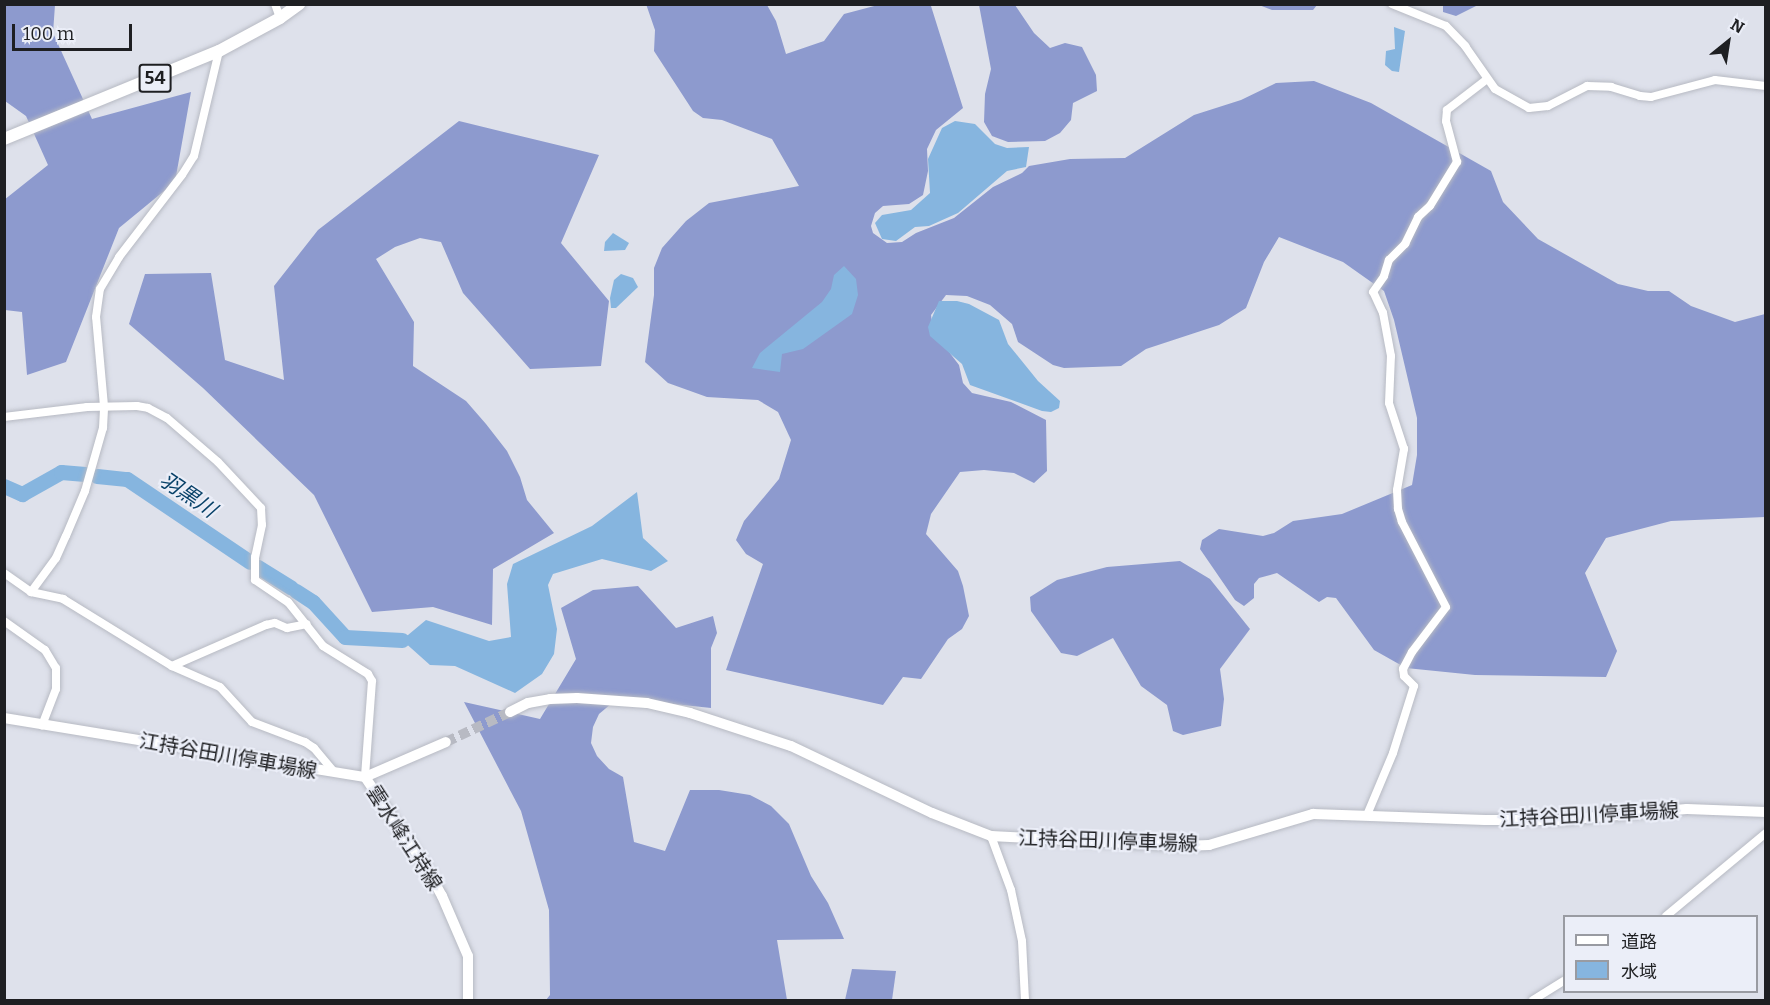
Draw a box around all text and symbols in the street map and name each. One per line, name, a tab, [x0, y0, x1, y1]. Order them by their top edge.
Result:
scale bar	[15, 12, 135, 50]
north arrow	[1698, 12, 1758, 72]
text: N	[1727, 15, 1747, 37]
text: 100 m	[23, 23, 74, 45]
road number: 54	[138, 63, 172, 93]
water label: 羽黒川	[155, 467, 221, 523]
street label: 江持谷田川停車場線	[137, 729, 319, 783]
street label: 雲水峰江持線	[361, 781, 447, 895]
street label: 江持谷田川停車場線	[1498, 798, 1680, 832]
street label: 江持谷田川停車場線	[1018, 826, 1198, 856]
legend	[1563, 915, 1758, 993]
text: 道路	[1621, 931, 1657, 953]
text: 水域	[1621, 961, 1657, 983]

